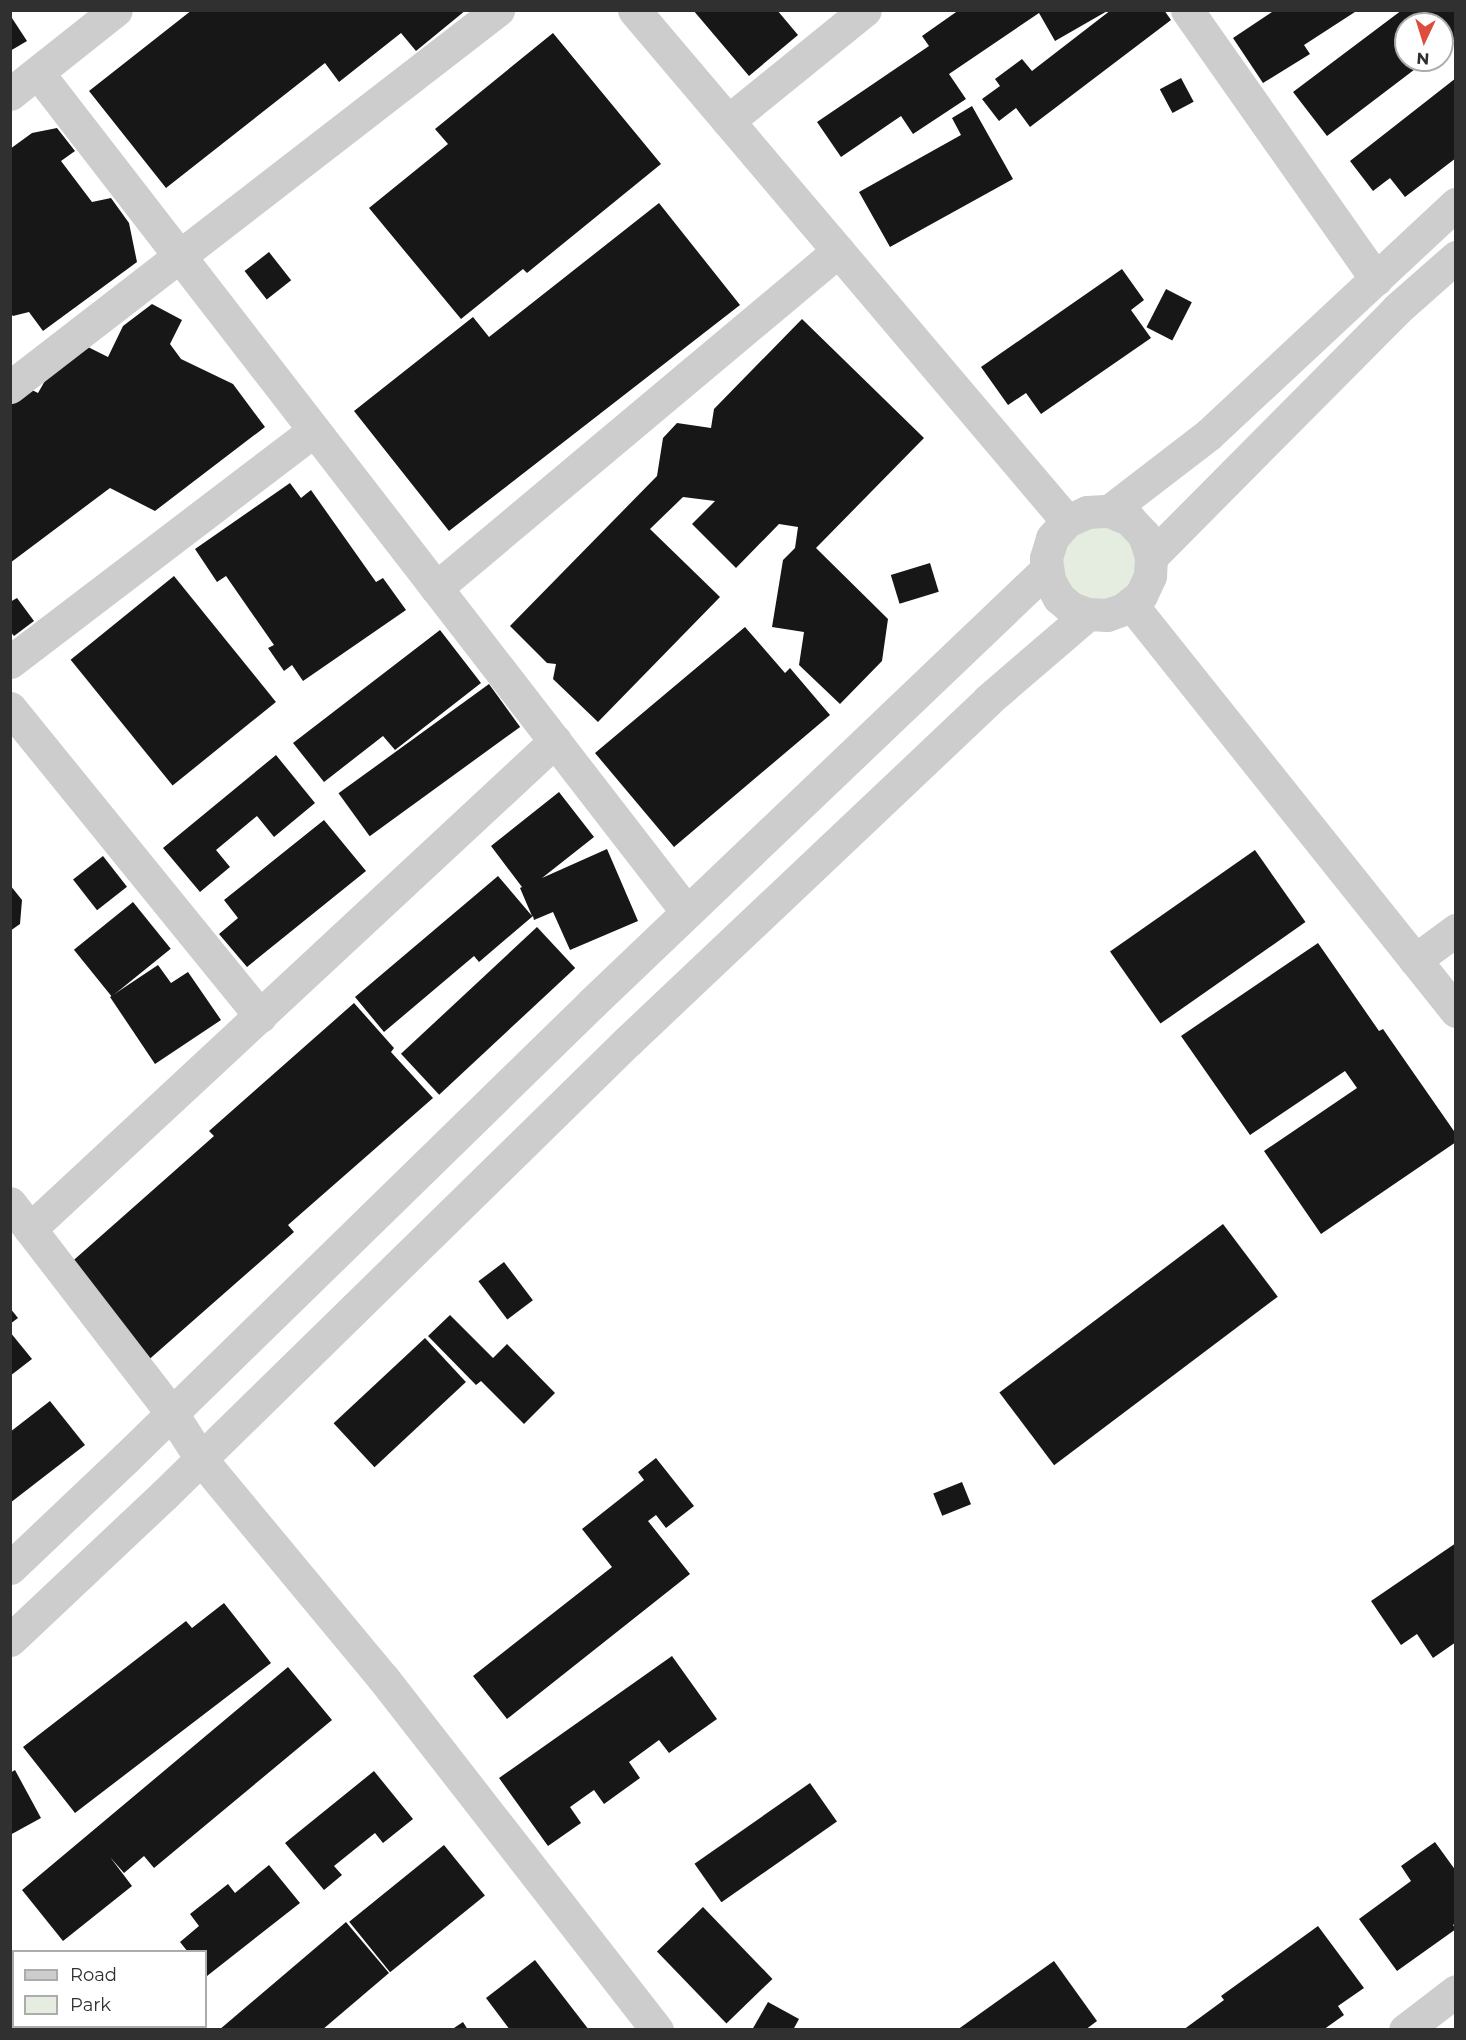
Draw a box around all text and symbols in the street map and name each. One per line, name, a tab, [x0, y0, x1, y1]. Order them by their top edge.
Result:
north arrow	[1394, 12, 1454, 72]
text: N	[1416, 49, 1430, 68]
legend	[12, 1950, 207, 2028]
text: Road	[70, 1964, 117, 1986]
text: Park	[70, 1994, 111, 2016]

